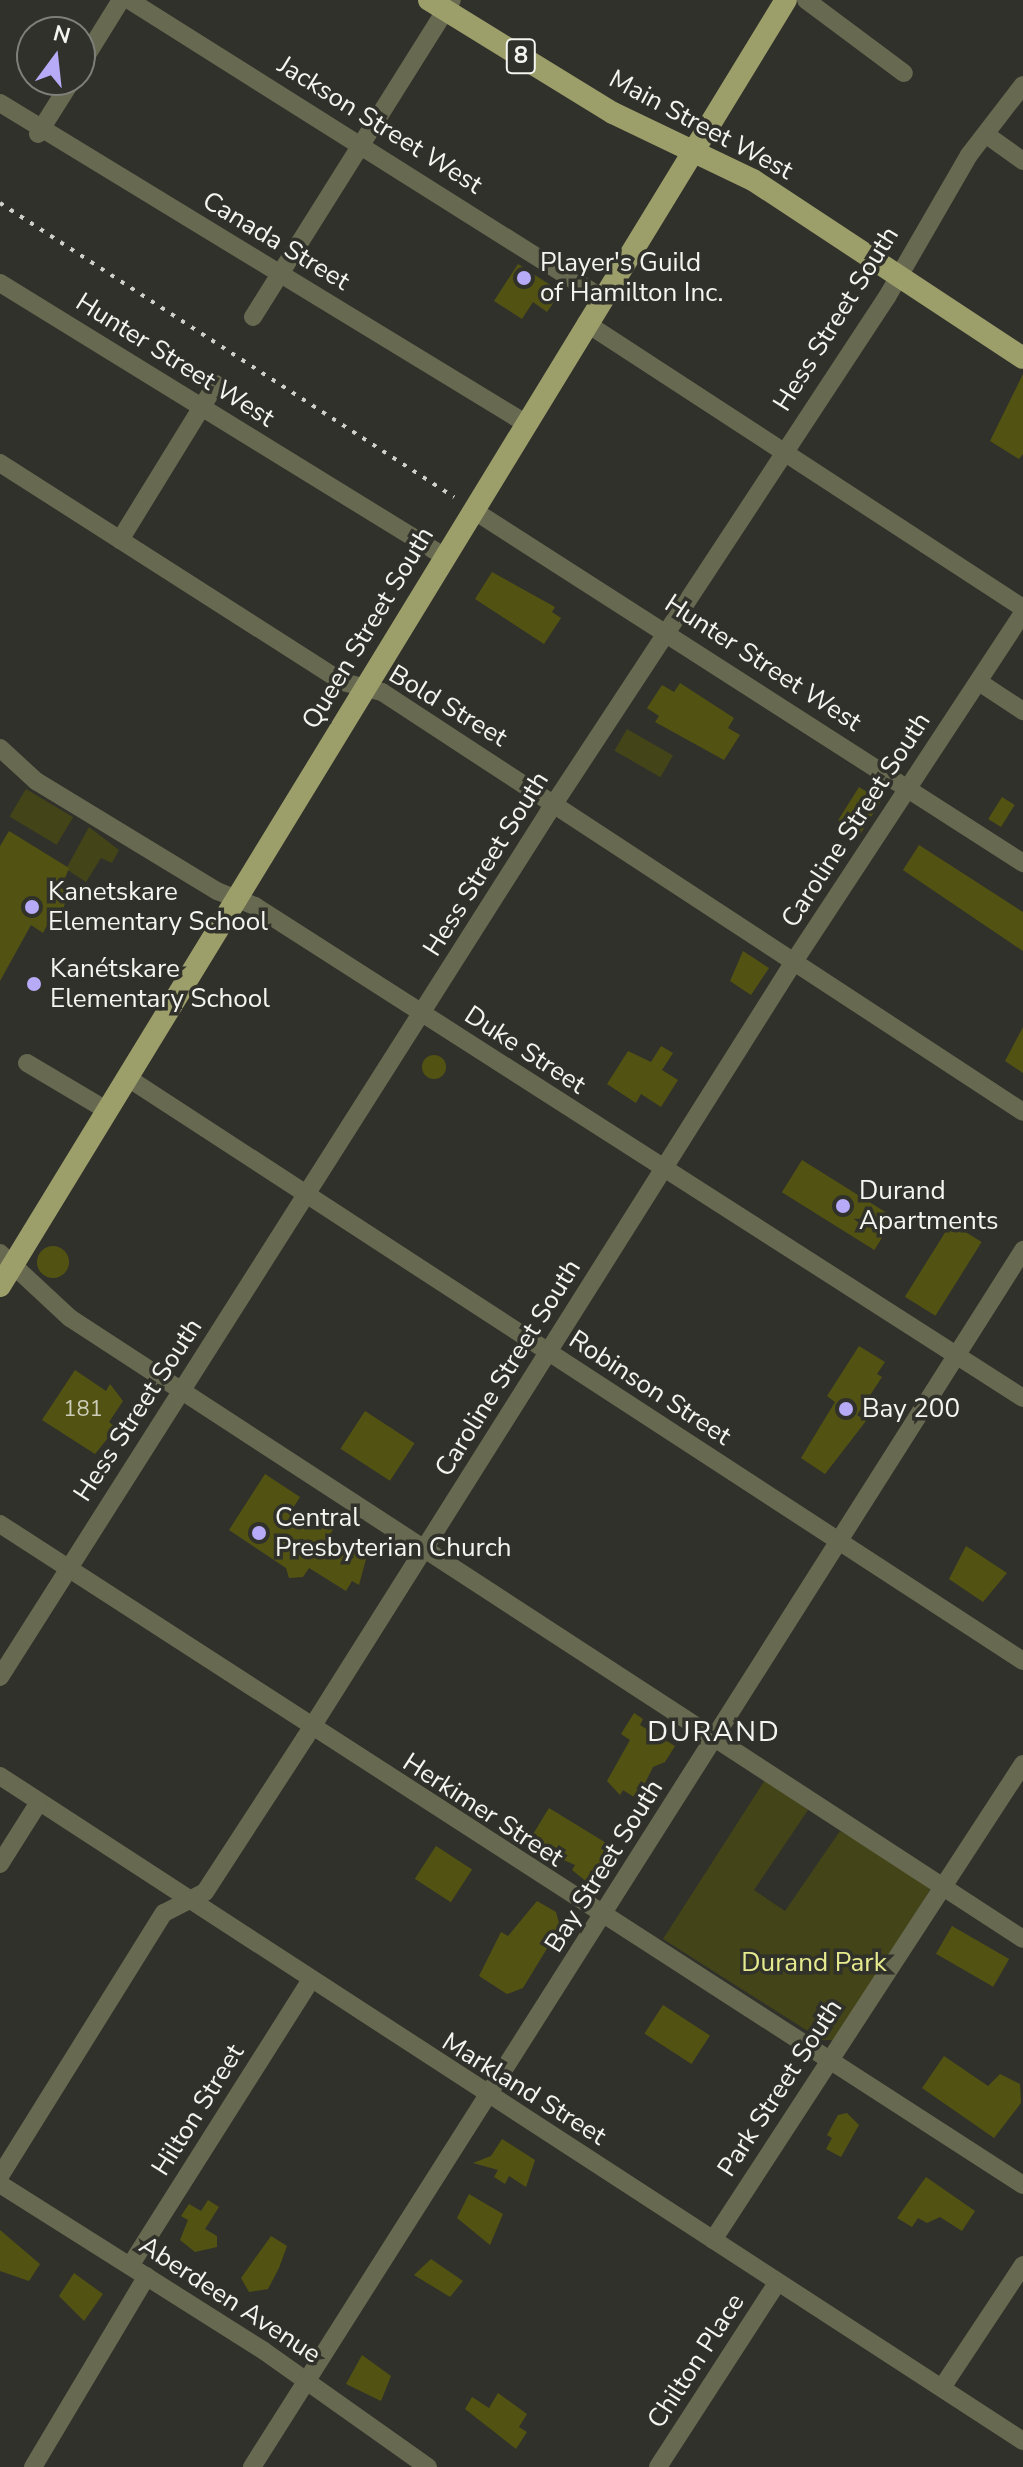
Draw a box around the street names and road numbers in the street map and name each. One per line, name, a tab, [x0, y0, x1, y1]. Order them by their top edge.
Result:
road number: 8	[505, 36, 537, 76]
street label: Jackson Street West	[272, 49, 488, 201]
street label: Main Street West	[604, 63, 798, 187]
street label: Canada Street	[197, 185, 355, 297]
street label: Hess Street South	[767, 221, 905, 417]
street label: Hunter Street West	[70, 286, 280, 434]
street label: Queen Street South	[295, 521, 441, 735]
street label: Hunter Street West	[659, 588, 867, 738]
street label: Bold Street	[383, 659, 513, 753]
street label: Caroline Street South	[775, 707, 937, 933]
street label: Hess Street South	[417, 766, 555, 962]
street label: Duke Street	[459, 999, 591, 1101]
street label: Caroline Street South	[429, 1254, 587, 1482]
street label: Hess Street South	[67, 1313, 209, 1507]
street label: Robinson Street	[563, 1324, 737, 1452]
street label: Herkimer Street	[397, 1747, 569, 1873]
street label: Bay Street South	[538, 1774, 670, 1958]
street label: Park Street South	[711, 1993, 849, 2183]
street label: Markland Street	[436, 2026, 612, 2152]
street label: Hilton Street	[145, 2039, 251, 2181]
street label: Aberdeen Avenue	[134, 2230, 326, 2370]
street label: Chilton Place	[641, 2288, 751, 2434]

